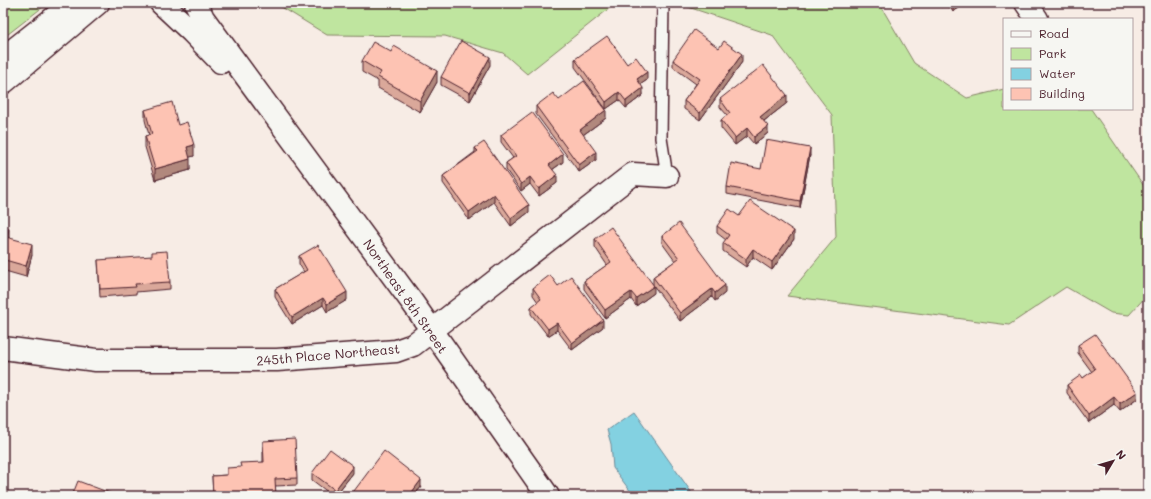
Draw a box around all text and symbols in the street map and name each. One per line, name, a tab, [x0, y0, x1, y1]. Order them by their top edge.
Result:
legend	[1003, 18, 1133, 110]
text: Road	[1039, 25, 1069, 41]
text: Park	[1039, 45, 1066, 61]
text: Water	[1039, 65, 1076, 81]
text: Building	[1039, 85, 1085, 101]
street label: Northeast 8th Street	[360, 236, 452, 357]
street label: 245th Place Northeast	[256, 339, 401, 369]
north arrow	[1093, 441, 1133, 481]
text: N	[1113, 447, 1130, 462]

